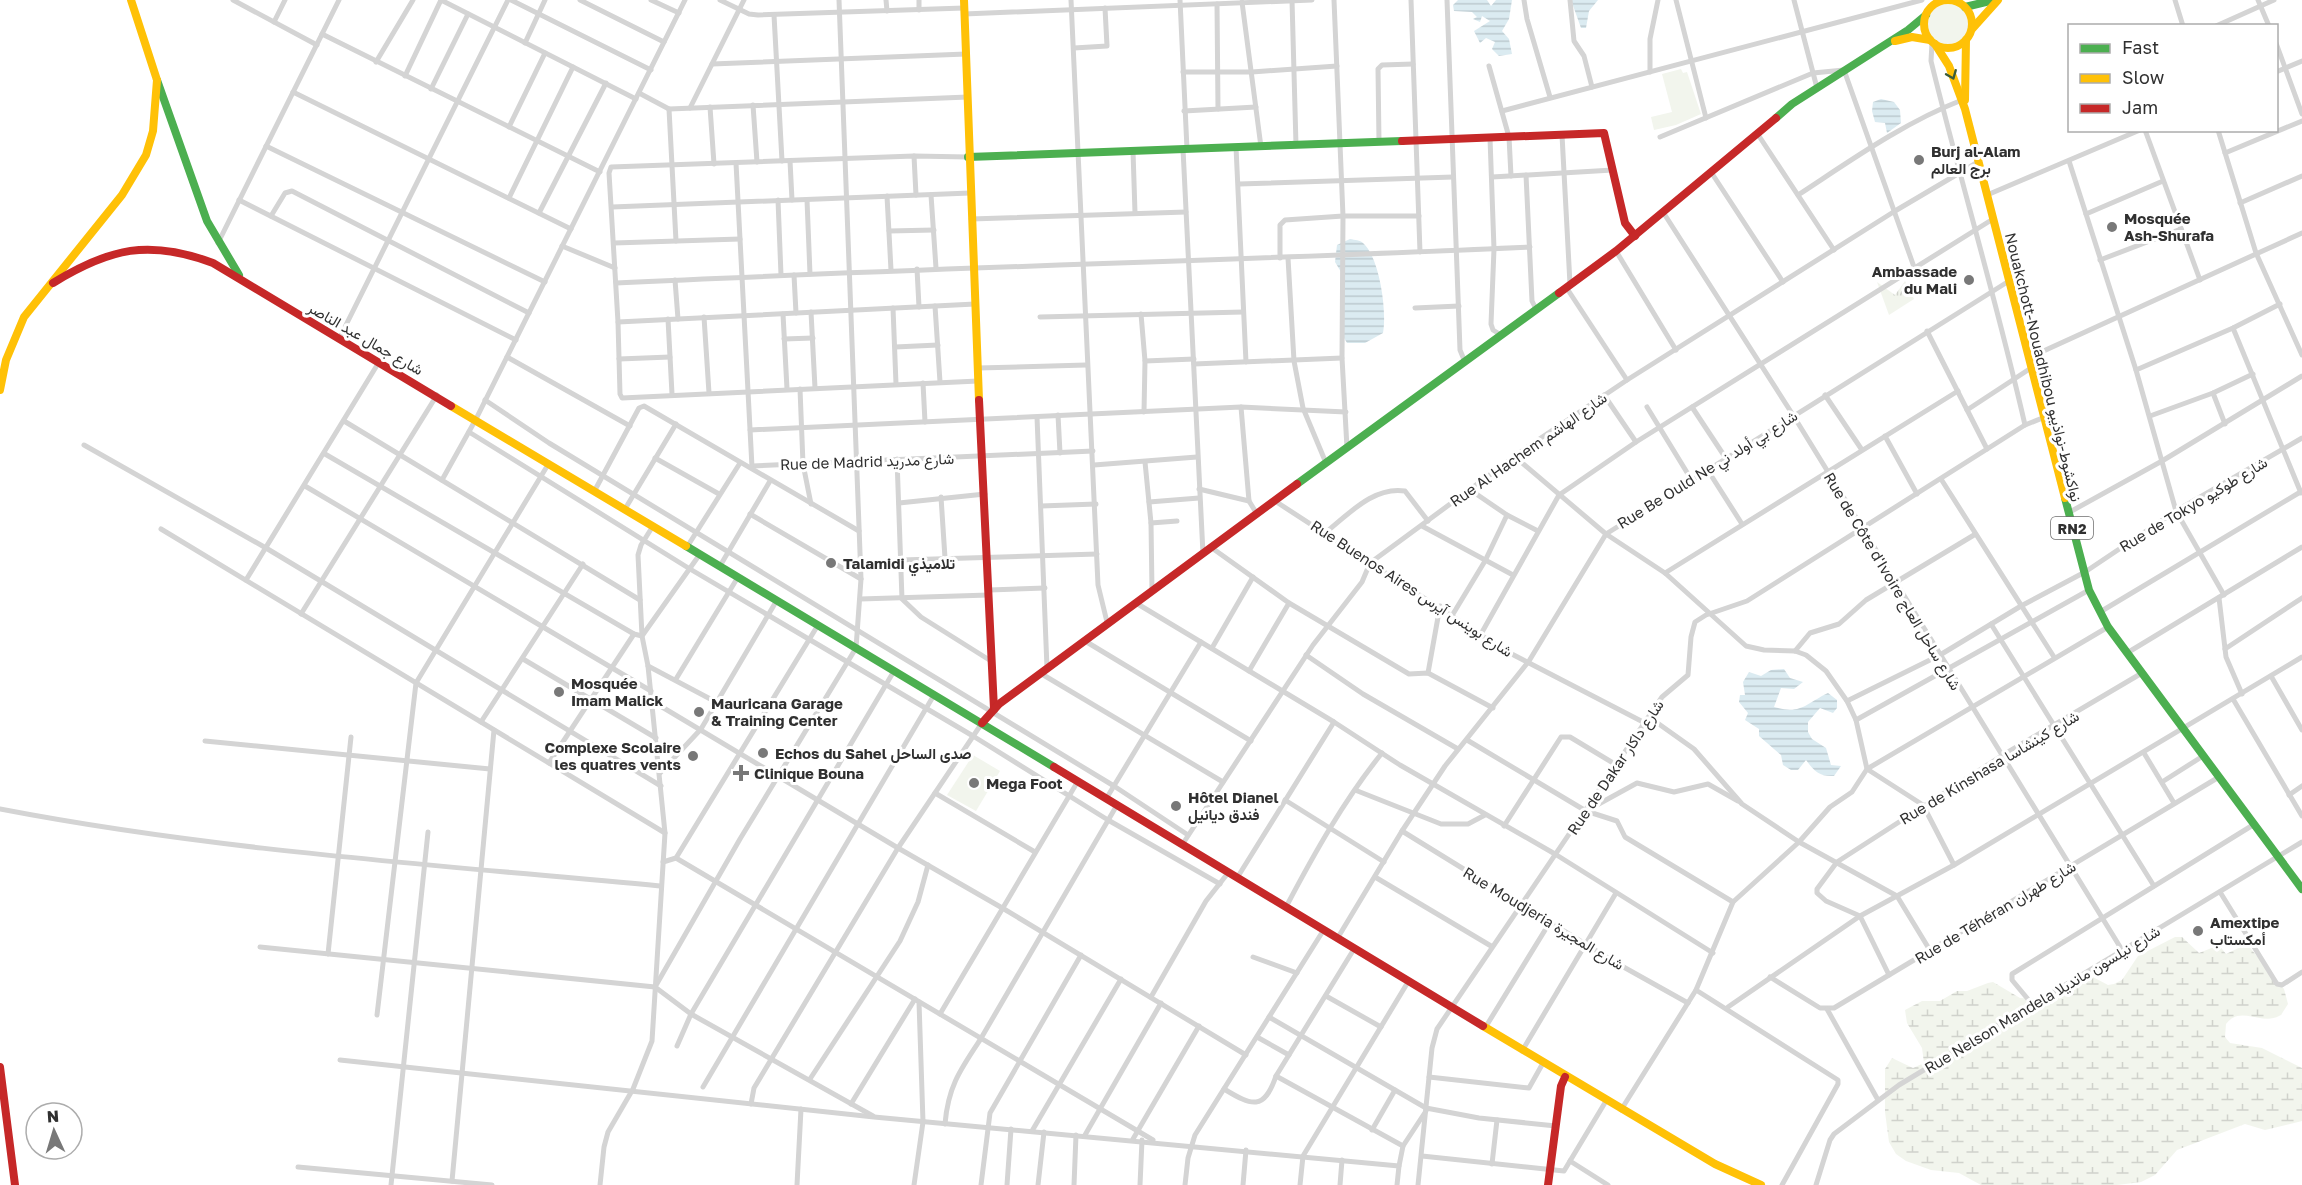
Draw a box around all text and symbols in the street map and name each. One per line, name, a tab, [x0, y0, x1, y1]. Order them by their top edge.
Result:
legend	[2068, 24, 2278, 132]
text: Fast	[2122, 36, 2159, 58]
text: Slow	[2122, 66, 2165, 88]
one-way arrow	[1945, 69, 1957, 80]
text: Jam	[2122, 96, 2158, 118]
place label: Burj al-Alam برج العالم	[1931, 142, 2020, 179]
marker: Burj al-Alam برج العالم	[1912, 153, 1926, 167]
place label: Mosquée Ash-Shurafa	[2124, 209, 2214, 244]
marker: Mosquée Ash-Shurafa	[2105, 220, 2119, 234]
street label: Nouakchott-Nouadhibou نواكشوط-نواذيبو	[2001, 231, 2086, 504]
place label: Ambassade du Mali	[1872, 262, 1957, 297]
marker: Ambassade du Mali	[1962, 273, 1976, 287]
street label: شارع جمال عبد الناصر	[303, 297, 427, 381]
street label: Rue Al Hachem شارع الهاشم	[1446, 388, 1612, 513]
street label: Rue Be Ould Ne شارع بي أولد ني	[1614, 406, 1803, 536]
street label: Rue de Madrid شارع مدريد	[780, 449, 955, 476]
street label: Rue de Tokyo شارع طوكيو	[2116, 453, 2272, 558]
street label: Rue de Côte d'Ivoire شارع ساحل العاج	[1818, 469, 1965, 695]
street label: Rue Buenos Aires شارع بوينس آيرس	[1306, 516, 1517, 663]
road number: RN2	[2051, 517, 2093, 539]
place label: Talamidi تلاميذي	[843, 554, 955, 577]
marker: Talamidi تلاميذي	[824, 556, 838, 570]
place label: Mosquée Imam Malick	[571, 674, 664, 709]
marker: Mosquée Imam Malick	[552, 685, 566, 699]
place label: Mauricana Garage & Training Center	[711, 694, 843, 729]
street label: Rue de Dakar شارع داكار	[1563, 696, 1669, 840]
marker: Mauricana Garage & Training Center	[692, 705, 706, 719]
street label: Rue de Kinshasa شارع كينشاسا	[1896, 706, 2084, 830]
place label: Complexe Scolaire les quatres vents	[545, 738, 681, 773]
place label: Echos du Sahel صدى الساحل	[775, 744, 972, 763]
marker: Echos du Sahel صدى الساحل	[756, 746, 770, 760]
marker: Complexe Scolaire les quatres vents	[686, 749, 700, 763]
marker: Clinique Bouna	[732, 764, 750, 782]
place label: Clinique Bouna	[754, 764, 864, 782]
place label: Mega Foot	[986, 774, 1063, 792]
marker: Mega Foot	[967, 776, 981, 790]
place label: Hôtel Dianel فندق ديانيل	[1188, 788, 1278, 824]
marker: Hôtel Dianel فندق ديانيل	[1169, 799, 1183, 813]
street label: Rue de Téhéran شارع طهران	[1911, 857, 2080, 970]
street label: Rue Moudjeria شارع المجيرة	[1459, 863, 1628, 976]
place label: Amextipe أمكستاب	[2210, 913, 2280, 949]
street label: Rue Nelson Mandela شارع نيلسون مانديلا	[1921, 921, 2165, 1079]
marker: Amextipe أمكستاب	[2191, 924, 2205, 938]
north arrow	[24, 1101, 84, 1161]
text: N	[46, 1106, 60, 1126]

